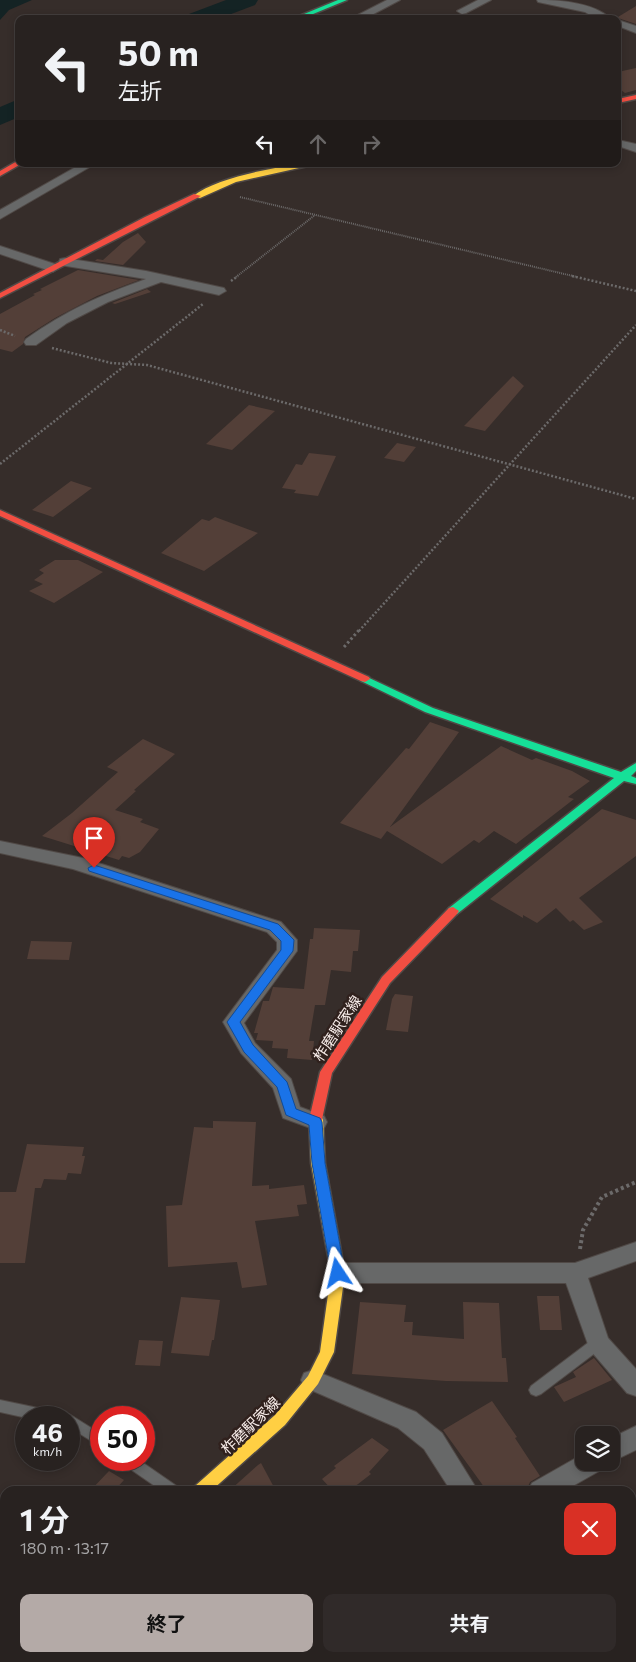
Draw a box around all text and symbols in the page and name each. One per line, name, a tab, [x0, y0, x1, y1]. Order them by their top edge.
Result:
text: 50 m	[118, 30, 199, 73]
icon: left	[35, 35, 100, 100]
text: 左折	[118, 77, 162, 104]
icon: left	[251, 130, 279, 158]
icon: ahead	[304, 130, 332, 158]
icon: right	[357, 130, 385, 158]
pin	[73, 817, 115, 868]
icon: arrive	[80, 824, 108, 852]
street label: 柞磨駅家線	[309, 992, 365, 1064]
position arrow	[311, 1246, 363, 1298]
street label: 柞磨駅家線	[217, 1392, 283, 1458]
speed limit sign: 50	[90, 1406, 155, 1471]
text: 46	[32, 1417, 63, 1447]
map controls	[575, 1426, 620, 1471]
button: layers	[575, 1426, 620, 1471]
text: km/h	[33, 1444, 62, 1458]
text: 1 分	[20, 1500, 69, 1537]
button: close	[564, 1503, 616, 1555]
text: 180 m · 13:17	[20, 1538, 109, 1557]
button: 終了	[20, 1594, 313, 1652]
button: 共有	[323, 1594, 616, 1652]

